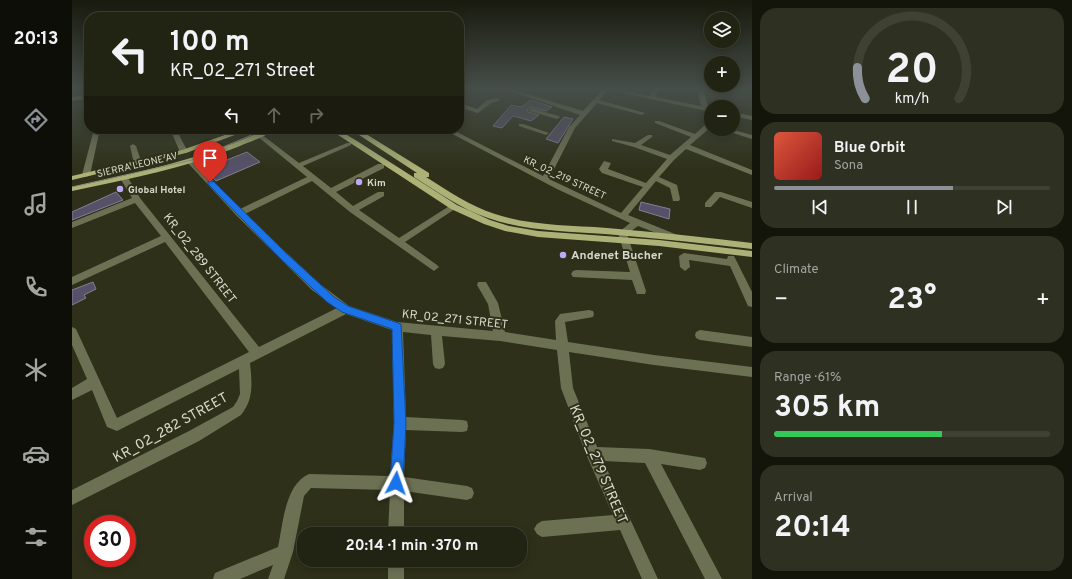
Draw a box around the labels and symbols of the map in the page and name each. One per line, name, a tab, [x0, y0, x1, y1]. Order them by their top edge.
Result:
pin	[193, 141, 227, 182]
street label: SIERRA LEONE AV	[96, 150, 179, 181]
street label: KR_02_219 STREET	[521, 154, 608, 203]
marker: Kim	[354, 177, 364, 187]
place label: Kim	[367, 177, 386, 190]
marker: Global Hotel	[115, 184, 125, 194]
place label: Global Hotel	[128, 184, 185, 197]
street label: KR_02_289 STREET	[159, 210, 239, 307]
place label: Andenet Bucher	[571, 248, 663, 264]
marker: Andenet Bucher	[558, 250, 568, 260]
street label: KR_02_271 STREET	[401, 306, 509, 334]
street label: KR_02_282 STREET	[110, 390, 231, 467]
street label: KR_02_279 STREET	[565, 403, 630, 527]
position arrow	[375, 462, 417, 504]
speed limit sign: 30	[84, 515, 136, 567]

